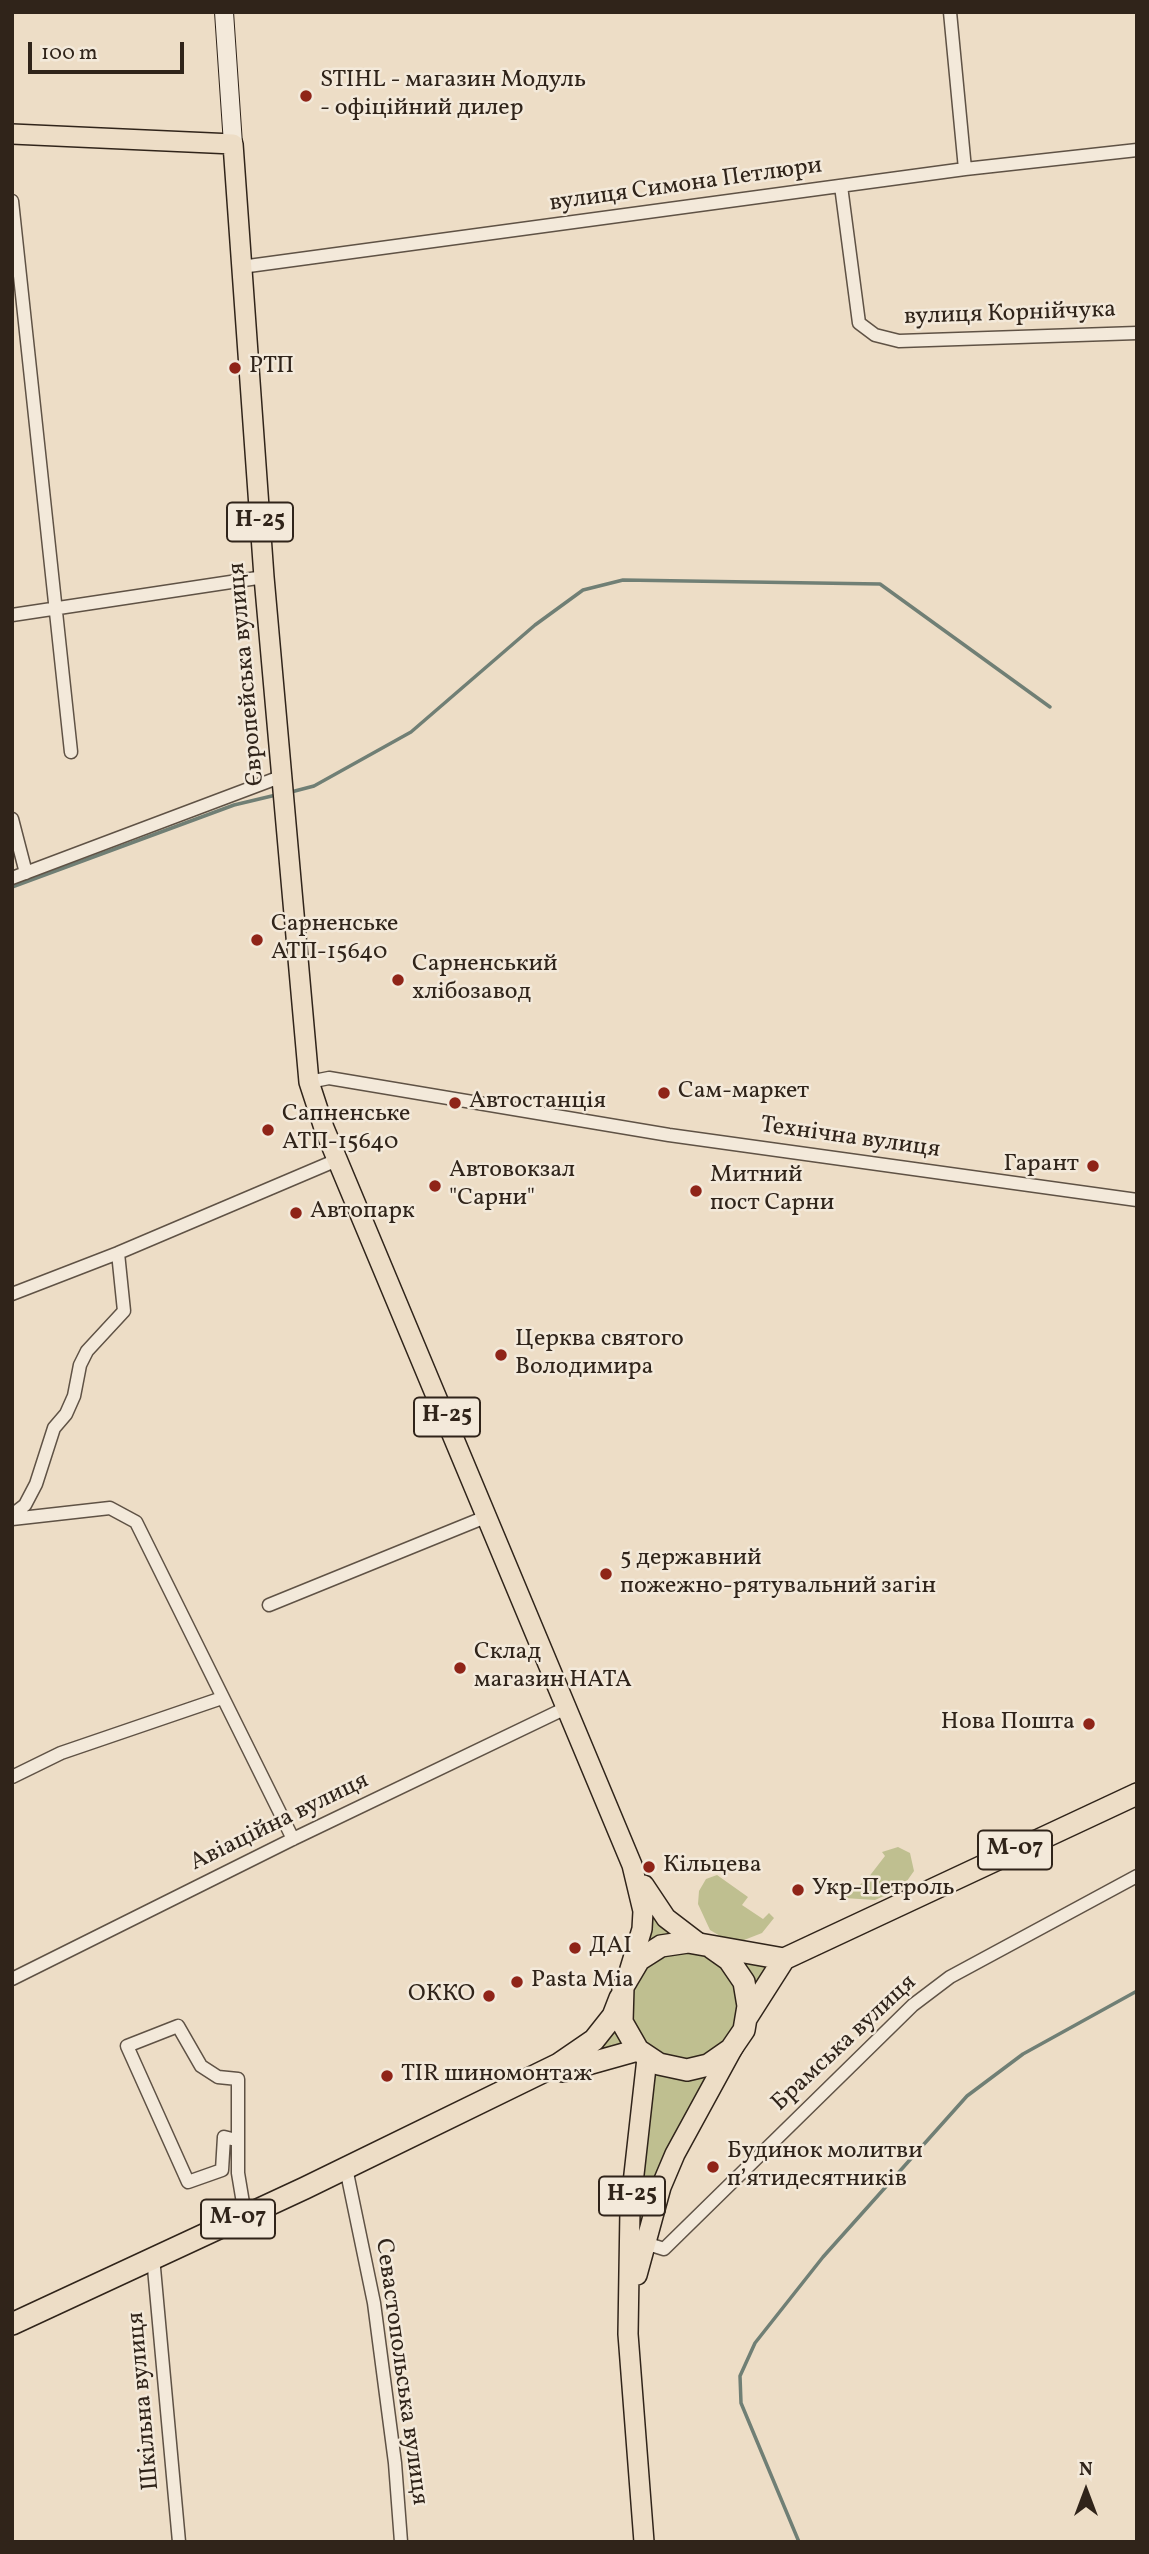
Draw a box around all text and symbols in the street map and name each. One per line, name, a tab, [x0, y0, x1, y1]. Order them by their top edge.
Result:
scale bar	[32, 28, 187, 72]
text: 100 m	[41, 39, 98, 68]
place label: STIHL - магазин Модуль - офіційний дилер	[320, 68, 586, 124]
marker: STIHL - магазин Модуль - офіційний дилер	[298, 88, 314, 104]
street label: вулиця Симона Петлюри	[548, 153, 824, 219]
street label: вулиця Корнійчука	[904, 297, 1116, 333]
place label: РТП	[249, 354, 294, 382]
marker: РТП	[227, 360, 243, 376]
road number: Н-25	[227, 502, 293, 542]
street label: Європейська вулиця	[224, 561, 272, 787]
place label: Сарненське АТП-15640	[271, 912, 398, 968]
marker: Сарненське АТП-15640	[249, 932, 265, 948]
place label: Сарненський хлібозавод	[412, 952, 558, 1008]
marker: Сарненський хлібозавод	[390, 972, 406, 988]
place label: Сам-маркет	[678, 1079, 809, 1107]
marker: Сам-маркет	[656, 1085, 672, 1101]
place label: Автостанція	[469, 1089, 606, 1117]
marker: Автостанція	[447, 1095, 463, 1111]
place label: Сапненське АТП-15640	[282, 1102, 410, 1158]
street label: Технічна вулиця	[758, 1112, 942, 1166]
marker: Сапненське АТП-15640	[260, 1122, 276, 1138]
place label: Гарант	[1004, 1152, 1079, 1180]
place label: Автовокзал "Сарни"	[449, 1158, 575, 1214]
marker: Гарант	[1085, 1158, 1101, 1174]
place label: Митний пост Сарни	[710, 1163, 834, 1219]
marker: Автовокзал "Сарни"	[427, 1178, 443, 1194]
marker: Митний пост Сарни	[688, 1183, 704, 1199]
place label: Автопарк	[310, 1199, 415, 1227]
marker: Автопарк	[288, 1205, 304, 1221]
place label: Церква святого Володимира	[515, 1327, 684, 1383]
marker: Церква святого Володимира	[493, 1347, 509, 1363]
road number: Н-25	[414, 1398, 480, 1436]
place label: 5 державний пожежно-рятувальний загін	[620, 1546, 936, 1602]
marker: 5 державний пожежно-рятувальний загін	[598, 1566, 614, 1582]
place label: Склад магазин НАТА	[474, 1640, 632, 1696]
marker: Склад магазин НАТА	[452, 1660, 468, 1676]
place label: Нова Пошта	[941, 1710, 1075, 1738]
marker: Нова Пошта	[1081, 1716, 1097, 1732]
street label: Авіаційна вулиця	[186, 1767, 374, 1879]
road number: М-07	[978, 1830, 1052, 1870]
place label: Кільцева	[663, 1853, 762, 1881]
marker: Кільцева	[641, 1859, 657, 1875]
place label: Укр-Петроль	[812, 1876, 955, 1904]
marker: Укр-Петроль	[790, 1882, 806, 1898]
place label: ДАІ	[589, 1934, 632, 1962]
marker: ДАІ	[567, 1940, 583, 1956]
place label: Pasta Mia	[531, 1968, 634, 1996]
street label: Брамська вулиця	[767, 1970, 923, 2118]
marker: Pasta Mia	[509, 1974, 525, 1990]
place label: ОККО	[408, 1982, 475, 2010]
marker: ОККО	[481, 1988, 497, 2004]
place label: TIR шиномонтаж	[401, 2062, 592, 2090]
marker: TIR шиномонтаж	[379, 2068, 395, 2084]
place label: Будинок молитви п’ятидесятників	[727, 2139, 923, 2195]
marker: Будинок молитви п’ятидесятників	[705, 2159, 721, 2175]
road number: Н-25	[599, 2176, 665, 2216]
road number: М-07	[201, 2200, 275, 2238]
street label: Севастопольська вулиця	[367, 2237, 433, 2507]
street label: Шкільна вулиця	[123, 2311, 167, 2491]
north arrow	[1051, 2456, 1121, 2526]
text: N	[1079, 2457, 1093, 2483]

